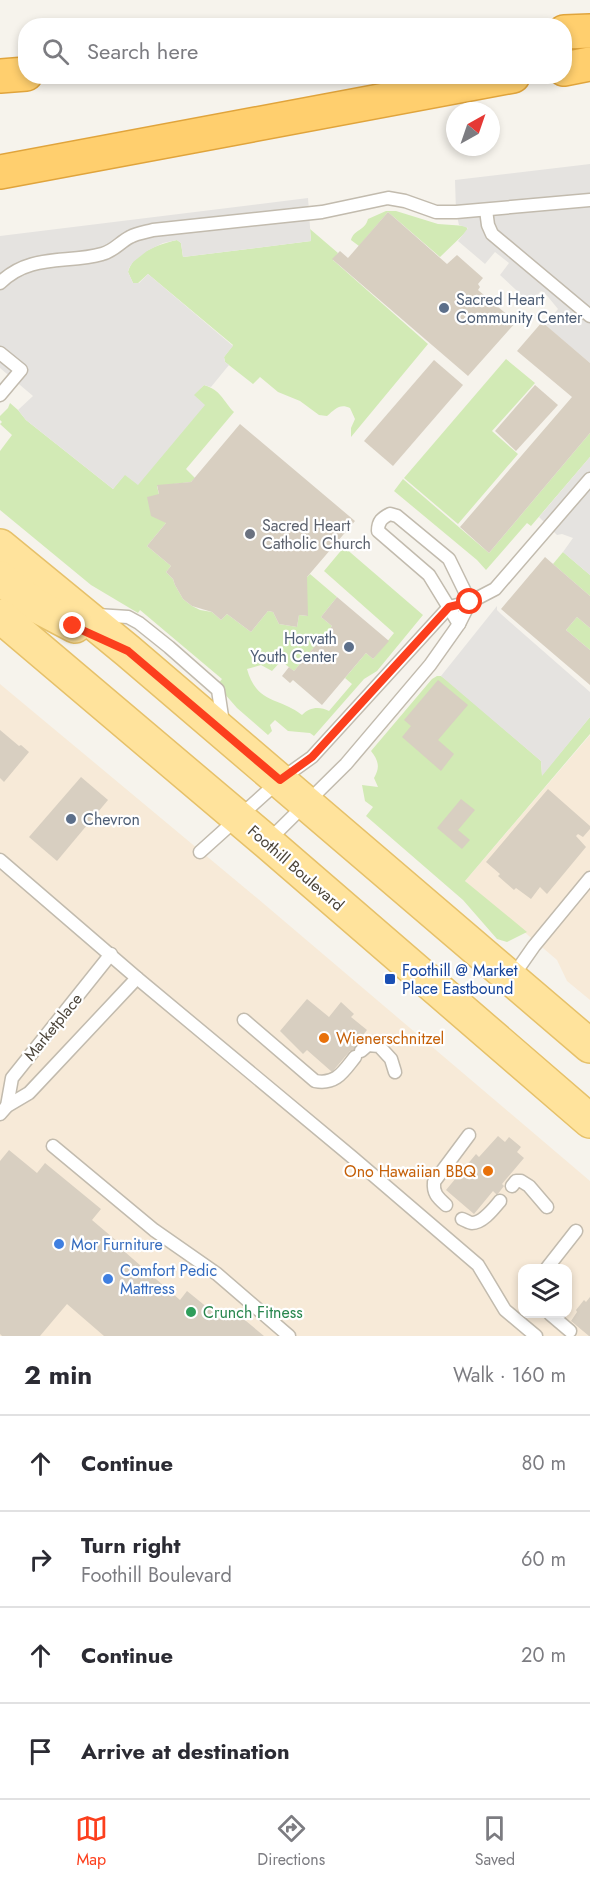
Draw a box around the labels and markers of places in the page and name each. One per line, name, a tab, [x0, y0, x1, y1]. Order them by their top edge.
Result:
place label: Sacred Heart Community Center	[456, 288, 583, 329]
marker: Sacred Heart Community Center	[437, 301, 451, 315]
place label: Sacred Heart Catholic Church	[262, 514, 371, 555]
marker: Sacred Heart Catholic Church	[243, 527, 257, 541]
place label: Horvath Youth Center	[250, 627, 337, 668]
marker: Horvath Youth Center	[342, 640, 356, 654]
place label: Chevron	[83, 808, 140, 831]
marker: Chevron	[64, 812, 78, 826]
place label: Foothill @ Market Place Eastbound	[402, 959, 518, 1000]
marker: Foothill @ Market Place Eastbound	[383, 972, 397, 986]
place label: Wienerschnitzel	[336, 1027, 444, 1050]
marker: Wienerschnitzel	[317, 1031, 331, 1045]
place label: Ono Hawaiian BBQ	[344, 1160, 476, 1183]
marker: Ono Hawaiian BBQ	[481, 1164, 495, 1178]
place label: Mor Furniture	[71, 1233, 163, 1256]
marker: Mor Furniture	[52, 1237, 66, 1251]
place label: Comfort Pedic Mattress	[120, 1259, 217, 1300]
marker: Comfort Pedic Mattress	[101, 1272, 115, 1286]
place label: Crunch Fitness	[203, 1301, 303, 1324]
marker: Crunch Fitness	[184, 1305, 198, 1319]

